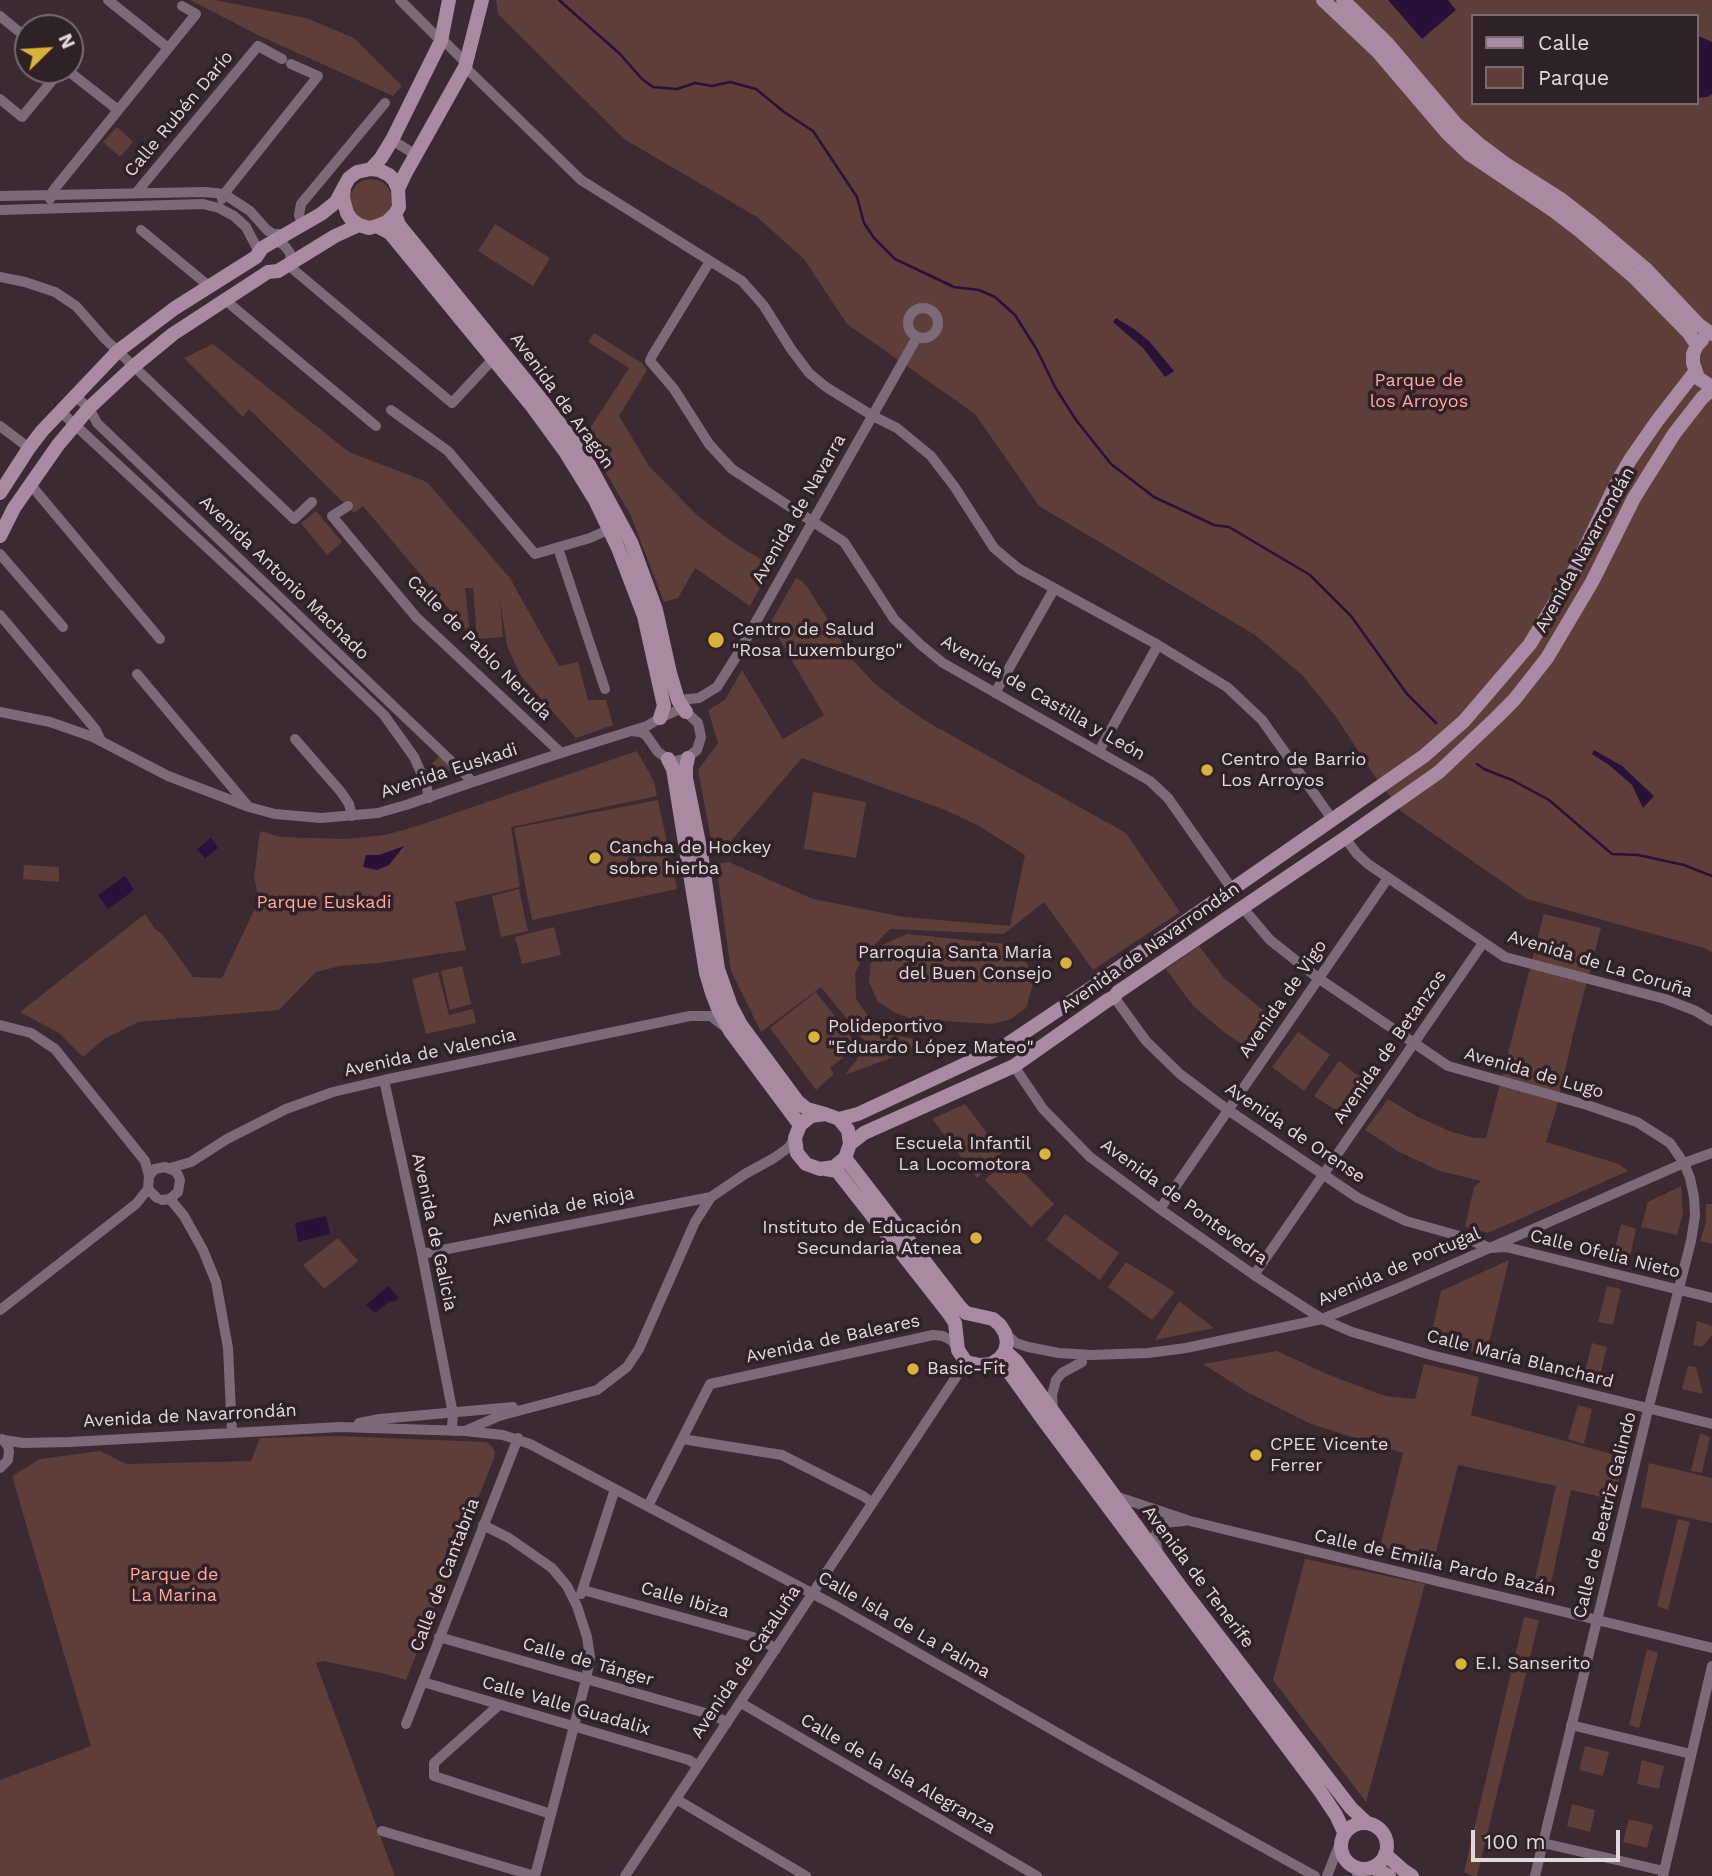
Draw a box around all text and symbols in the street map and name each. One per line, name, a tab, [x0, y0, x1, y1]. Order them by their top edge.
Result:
north arrow	[14, 14, 84, 84]
legend	[1470, 14, 1698, 105]
text: N	[53, 30, 80, 52]
text: Calle	[1538, 30, 1589, 55]
street label: Calle Rubén Darío	[120, 47, 238, 181]
text: Parque	[1538, 65, 1609, 90]
street label: Avenida de Aragón	[505, 329, 619, 473]
park label: Parque de los Arroyos	[1370, 370, 1468, 412]
street label: Avenida de Navarra	[747, 430, 851, 588]
street label: Avenida Navarrondán	[1531, 463, 1639, 637]
street label: Avenida Antonio Machado	[195, 491, 373, 665]
street label: Calle de Pablo Neruda	[402, 571, 556, 725]
place label: Centro de Salud "Rosa Luxemburgo"	[732, 619, 903, 662]
marker: Centro de Salud "Rosa Luxemburgo"	[706, 630, 726, 650]
street label: Avenida de Castilla y León	[937, 631, 1149, 765]
street label: Avenida Euskadi	[378, 739, 520, 803]
place label: Centro de Barrio Los Arroyos	[1221, 749, 1366, 792]
marker: Centro de Barrio Los Arroyos	[1199, 762, 1215, 778]
place label: Cancha de Hockey sobre hierba	[609, 837, 771, 880]
marker: Cancha de Hockey sobre hierba	[587, 850, 603, 866]
street label: Avenida de Navarrondán	[1056, 878, 1244, 1018]
park label: Parque Euskadi	[256, 892, 392, 914]
street label: Avenida de La Coruña	[1505, 926, 1695, 1002]
street label: Avenida de Vigo	[1234, 936, 1332, 1062]
place label: Parroquia Santa María del Buen Consejo	[858, 942, 1052, 984]
marker: Parroquia Santa María del Buen Consejo	[1058, 955, 1074, 971]
street label: Avenida de Betanzos	[1329, 966, 1451, 1128]
place label: Polideportivo "Eduardo López Mateo"	[828, 1016, 1034, 1058]
street label: Avenida de Valencia	[342, 1024, 518, 1082]
marker: Polideportivo "Eduardo López Mateo"	[806, 1029, 822, 1045]
street label: Avenida de Lugo	[1462, 1043, 1606, 1103]
street label: Avenida de Orense	[1221, 1078, 1369, 1188]
place label: Escuela Infantil La Locomotora	[895, 1133, 1031, 1176]
street label: Avenida de Pontevedra	[1096, 1134, 1272, 1270]
marker: Escuela Infantil La Locomotora	[1037, 1146, 1053, 1162]
street label: Avenida de Galicia	[407, 1151, 461, 1313]
street label: Avenida de Rioja	[490, 1183, 636, 1231]
place label: Instituto de Educación Secundaria Atenea	[762, 1217, 962, 1260]
street label: Avenida de Portugal	[1314, 1223, 1484, 1311]
street label: Calle Ofelia Nieto	[1528, 1225, 1682, 1283]
marker: Instituto de Educación Secundaria Atenea	[968, 1230, 984, 1246]
street label: Avenida de Baleares	[744, 1310, 922, 1368]
street label: Calle María Blanchard	[1424, 1325, 1616, 1393]
place label: Basic-Fit	[927, 1358, 1005, 1380]
marker: Basic-Fit	[905, 1361, 921, 1377]
street label: Avenida de Navarrondán	[83, 1400, 297, 1432]
street label: Calle de Beatriz Galindo	[1569, 1410, 1641, 1620]
place label: CPEE Vicente Ferrer	[1270, 1434, 1388, 1476]
marker: CPEE Vicente Ferrer	[1248, 1447, 1264, 1463]
street label: Calle de Cantabria	[406, 1495, 484, 1655]
street label: Avenida de Tenerife	[1137, 1502, 1259, 1652]
street label: Calle de Emilia Pardo Bazán	[1312, 1525, 1558, 1601]
park label: Parque de La Marina	[130, 1564, 218, 1606]
street label: Calle Isla de La Palma	[814, 1567, 994, 1683]
street label: Calle Ibiza	[638, 1577, 732, 1623]
street label: Avenida de Cataluña	[687, 1581, 805, 1743]
street label: Calle de Tánger	[520, 1633, 656, 1691]
place label: E.I. Sanserito	[1475, 1653, 1591, 1675]
marker: E.I. Sanserito	[1453, 1656, 1469, 1672]
street label: Calle Valle Guadalix	[479, 1672, 653, 1740]
street label: Calle de la Isla Alegranza	[797, 1709, 999, 1839]
scale bar	[1474, 1816, 1623, 1860]
text: 100 m	[1484, 1829, 1546, 1854]

